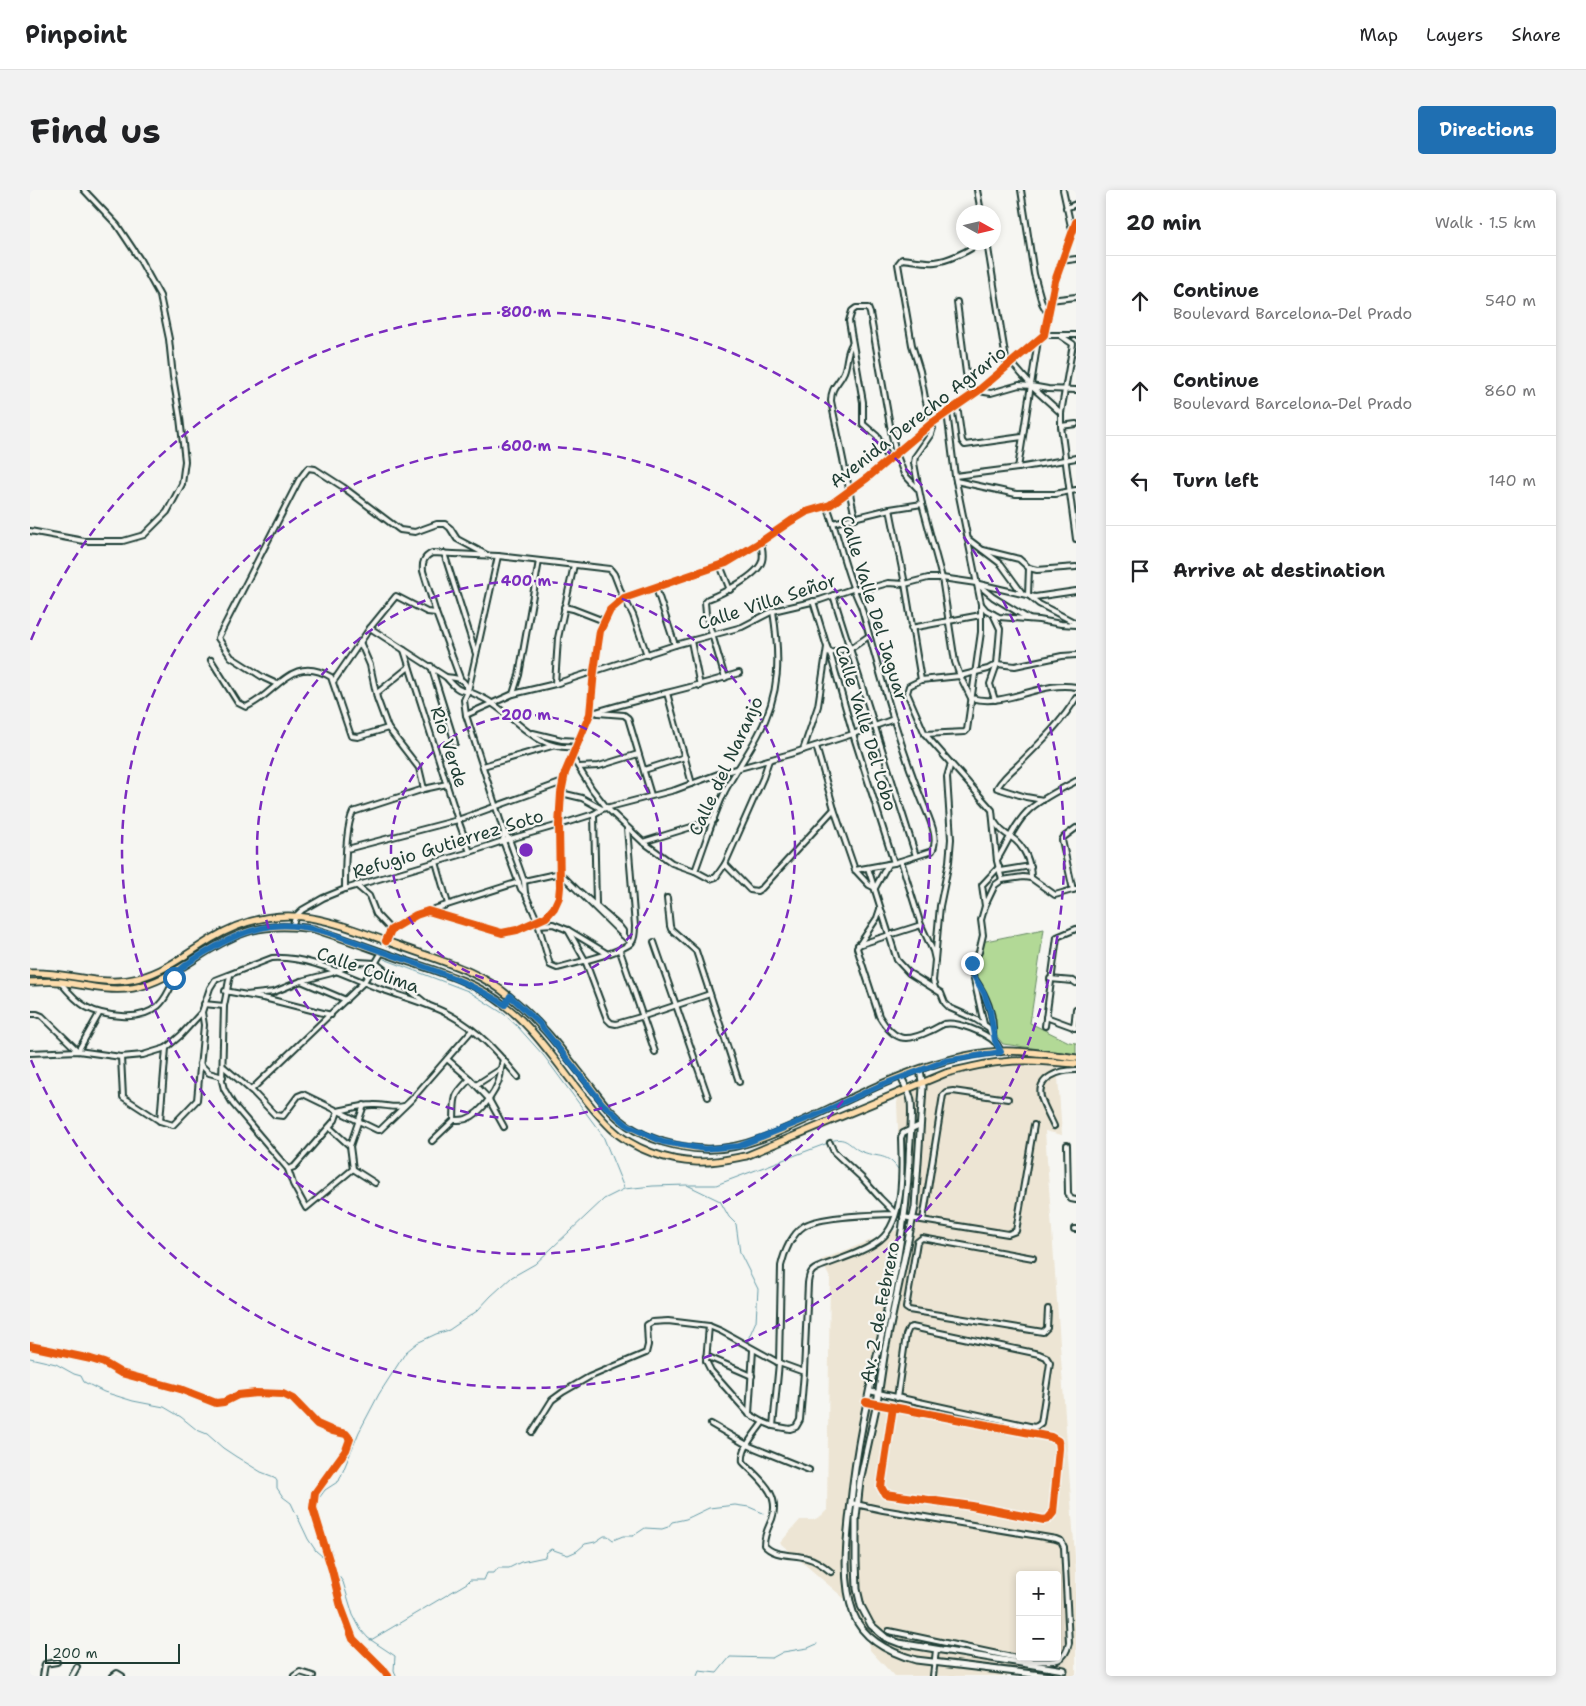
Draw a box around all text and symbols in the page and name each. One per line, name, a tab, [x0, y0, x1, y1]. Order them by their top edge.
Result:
text: Pinpoint	[25, 19, 127, 51]
text: Map	[1360, 23, 1398, 47]
text: Layers	[1426, 23, 1483, 47]
text: Share	[1511, 23, 1561, 47]
button: Directions	[1418, 106, 1556, 154]
text: Find us	[30, 107, 161, 154]
north arrow	[956, 205, 1001, 250]
text: 20 min	[1126, 209, 1201, 237]
text: Walk · 1.5 km	[1435, 212, 1536, 233]
text: Continue	[1173, 278, 1259, 303]
icon: ahead	[1126, 287, 1154, 315]
text: 540 m	[1485, 290, 1536, 311]
text: 800 m	[501, 302, 551, 322]
text: Boulevard Barcelona-Del Prado	[1173, 303, 1412, 324]
street label: Avenida Derecho Agrario	[825, 340, 1011, 494]
text: Continue	[1173, 368, 1259, 393]
icon: ahead	[1126, 377, 1154, 405]
text: 860 m	[1484, 380, 1536, 401]
text: Boulevard Barcelona-Del Prado	[1173, 393, 1412, 414]
text: 600 m	[501, 436, 551, 456]
icon: left	[1126, 467, 1154, 495]
text: Turn left	[1173, 468, 1259, 493]
text: 140 m	[1489, 470, 1536, 491]
street label: Calle Valle Del Jaguar	[834, 512, 914, 704]
icon: arrive	[1126, 557, 1154, 585]
text: Arrive at destination	[1173, 558, 1385, 583]
street label: Calle Villa Señor	[695, 568, 839, 636]
text: 400 m	[501, 571, 551, 591]
street label: Calle Valle Del Lobo	[829, 642, 903, 814]
street label: Calle del Naranjo	[683, 692, 769, 840]
street label: Rio Verde	[425, 703, 473, 791]
text: 200 m	[501, 705, 551, 725]
street label: Refugio Gutierrez Soto	[350, 804, 546, 884]
centre of rings	[517, 841, 535, 859]
street label: Calle Colima	[313, 941, 423, 999]
route end	[961, 952, 984, 975]
route start	[163, 967, 186, 990]
street label: Av. 2 de Febrero	[855, 1239, 905, 1385]
map controls	[1016, 1571, 1061, 1661]
button: +	[1016, 1571, 1061, 1616]
button: −	[1016, 1616, 1061, 1661]
scale bar	[45, 1641, 180, 1664]
text: 200 m	[52, 1644, 98, 1662]

